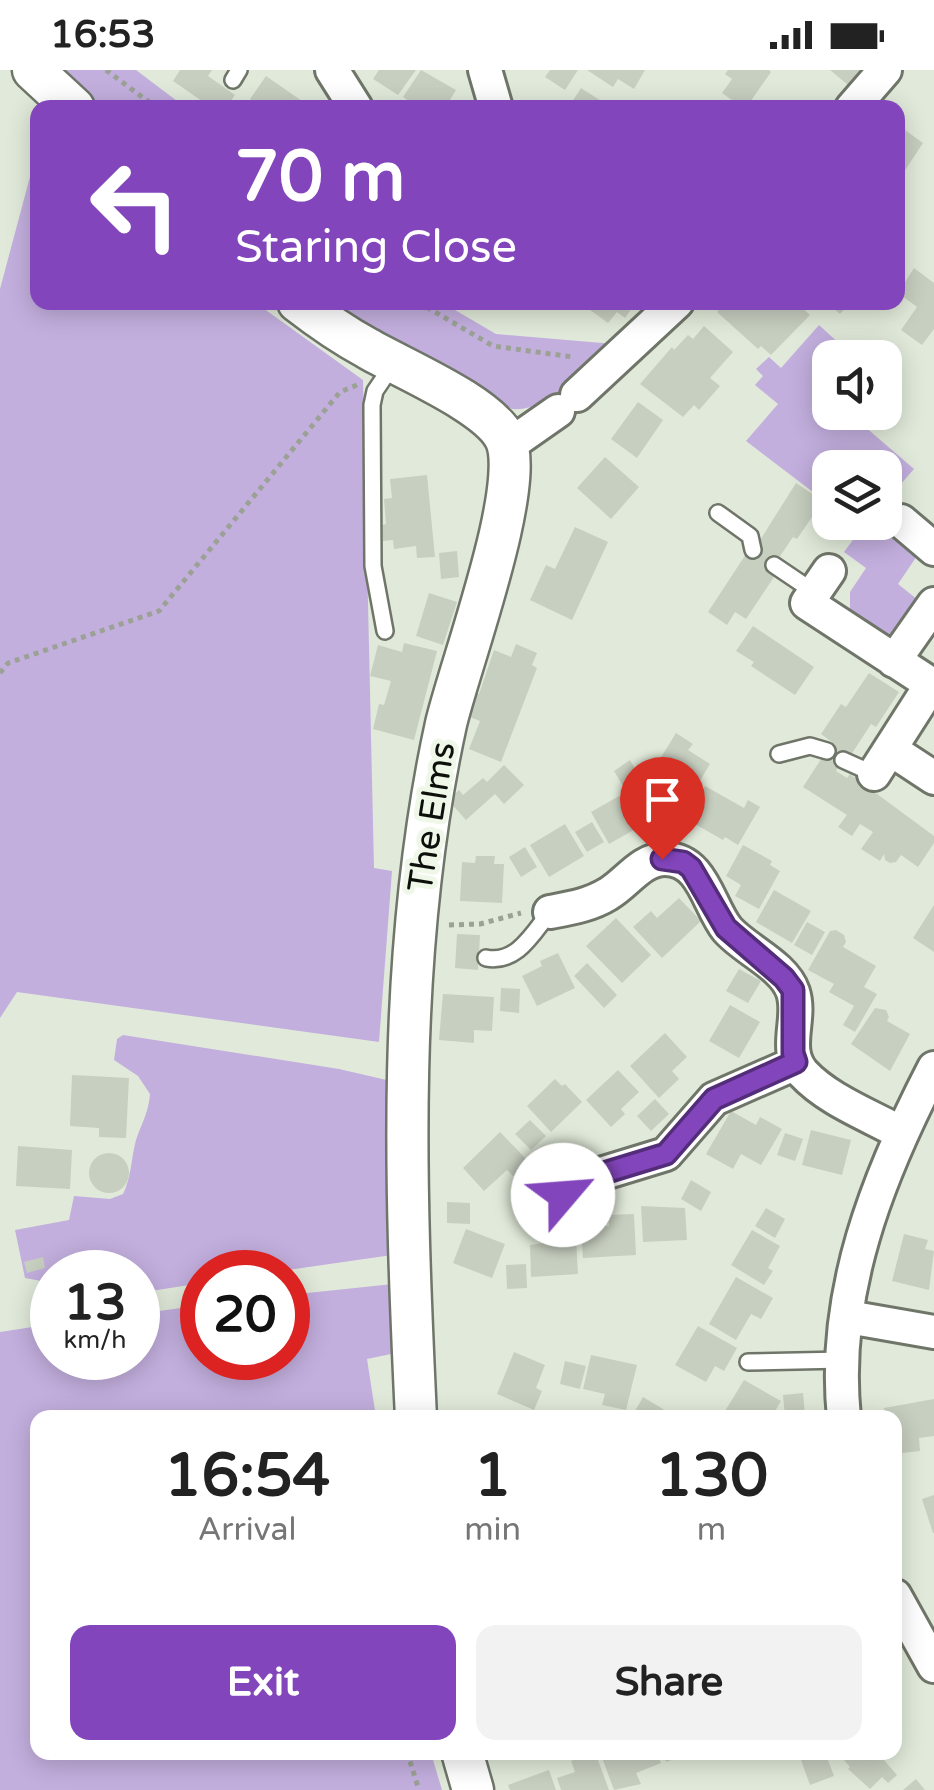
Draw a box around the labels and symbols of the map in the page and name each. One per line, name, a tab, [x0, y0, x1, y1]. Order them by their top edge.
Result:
street label: The Elms	[399, 739, 465, 895]
pin	[620, 757, 705, 860]
position arrow	[511, 1143, 615, 1247]
speed limit sign: 20	[180, 1250, 310, 1380]

